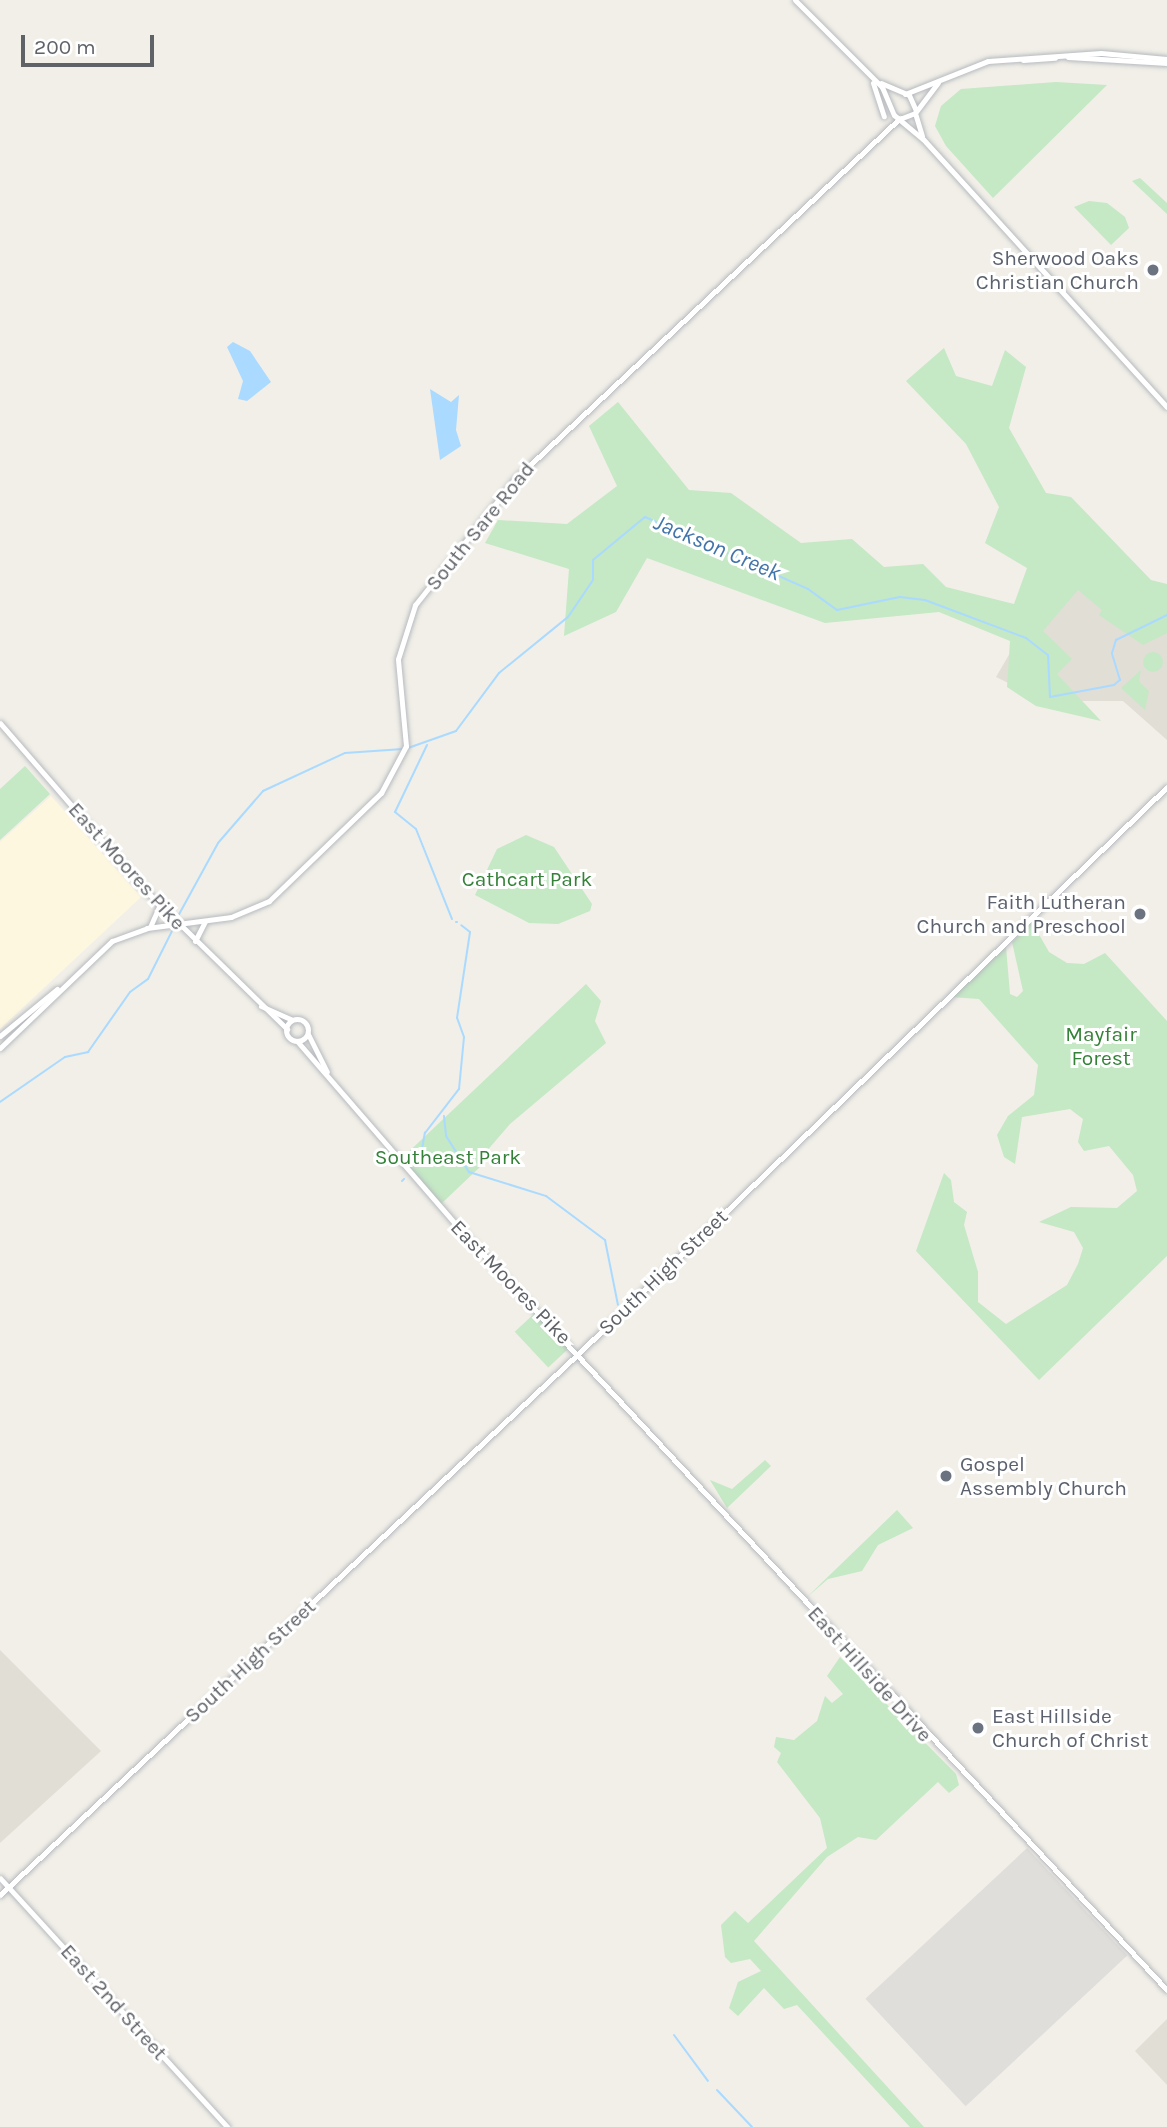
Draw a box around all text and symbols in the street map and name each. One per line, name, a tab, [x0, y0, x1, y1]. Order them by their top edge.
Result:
scale bar	[24, 21, 158, 65]
text: 200 m	[34, 35, 96, 59]
place label: Sherwood Oaks Christian Church	[976, 245, 1139, 295]
marker: Sherwood Oaks Christian Church	[1145, 262, 1161, 278]
street label: South Sare Road	[420, 457, 540, 595]
water label: Jackson Creek	[649, 509, 785, 587]
street label: East Moores Pike	[63, 797, 191, 935]
park label: Cathcart Park	[462, 866, 592, 892]
place label: Faith Lutheran Church and Preschool	[917, 889, 1126, 939]
marker: Faith Lutheran Church and Preschool	[1132, 906, 1148, 922]
park label: Mayfair Forest	[1065, 1021, 1137, 1071]
park label: Southeast Park	[375, 1144, 521, 1170]
street label: South High Street	[593, 1204, 733, 1340]
street label: East Moores Pike	[445, 1215, 577, 1349]
place label: Gospel Assembly Church	[960, 1451, 1127, 1501]
marker: Gospel Assembly Church	[938, 1468, 954, 1484]
street label: South High Street	[179, 1594, 321, 1728]
street label: East Hillside Drive	[802, 1601, 938, 1747]
place label: East Hillside Church of Christ	[992, 1703, 1148, 1753]
marker: East Hillside Church of Christ	[970, 1720, 986, 1736]
street label: East 2nd Street	[55, 1939, 173, 2065]

